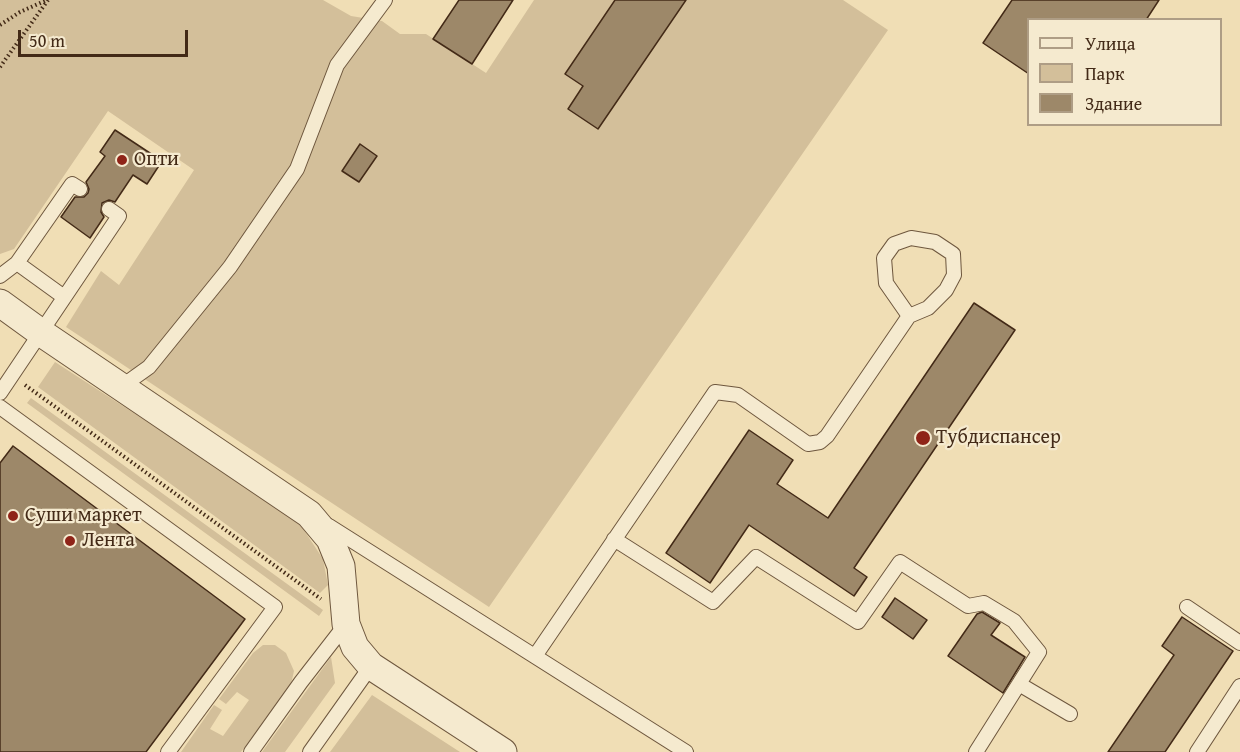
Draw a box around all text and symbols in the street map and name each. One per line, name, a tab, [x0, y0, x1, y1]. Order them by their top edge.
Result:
scale bar	[21, 18, 190, 56]
legend	[1027, 18, 1222, 126]
text: 50 m	[29, 27, 65, 54]
text: Улица	[1085, 30, 1135, 57]
text: Парк	[1085, 60, 1124, 87]
text: Здание	[1085, 90, 1142, 117]
place label: Опти	[134, 148, 179, 172]
marker: Опти	[115, 153, 129, 167]
place label: Тубдиспансер	[936, 426, 1061, 450]
marker: Тубдиспансер	[914, 429, 932, 447]
place label: Суши маркет	[25, 504, 142, 528]
marker: Суши маркет	[6, 509, 20, 523]
place label: Лента	[82, 529, 135, 553]
marker: Лента	[63, 534, 77, 548]

